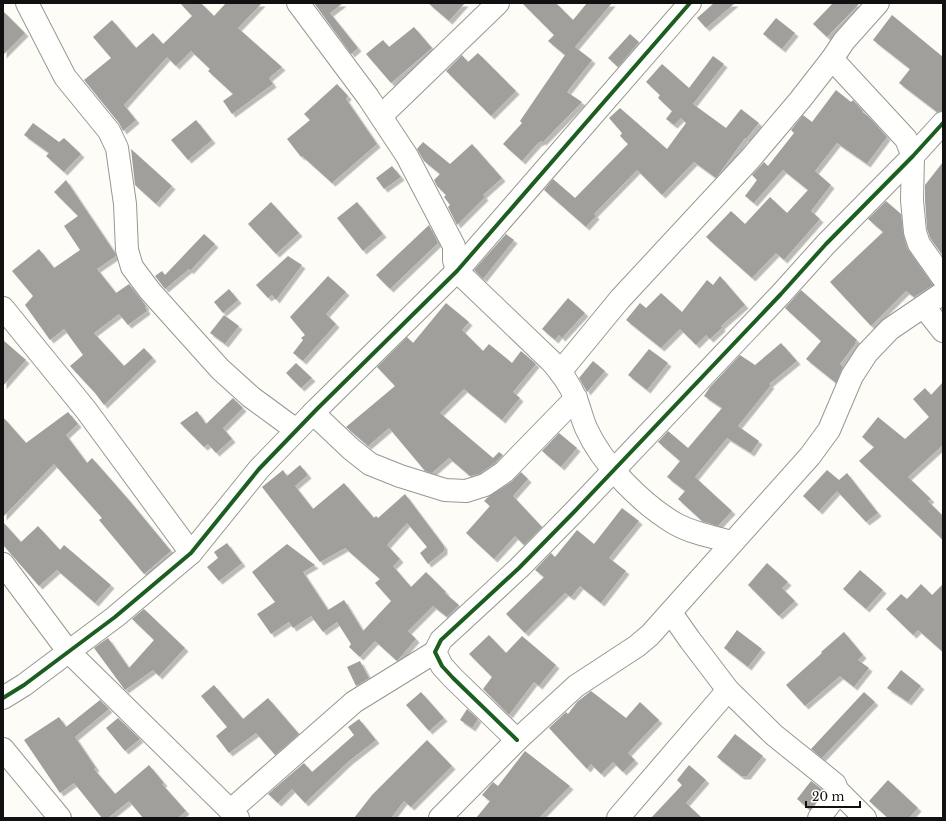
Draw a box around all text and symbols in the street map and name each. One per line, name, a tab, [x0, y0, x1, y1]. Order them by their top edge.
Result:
scale bar	[806, 783, 860, 809]
text: 20 m	[812, 789, 844, 804]

